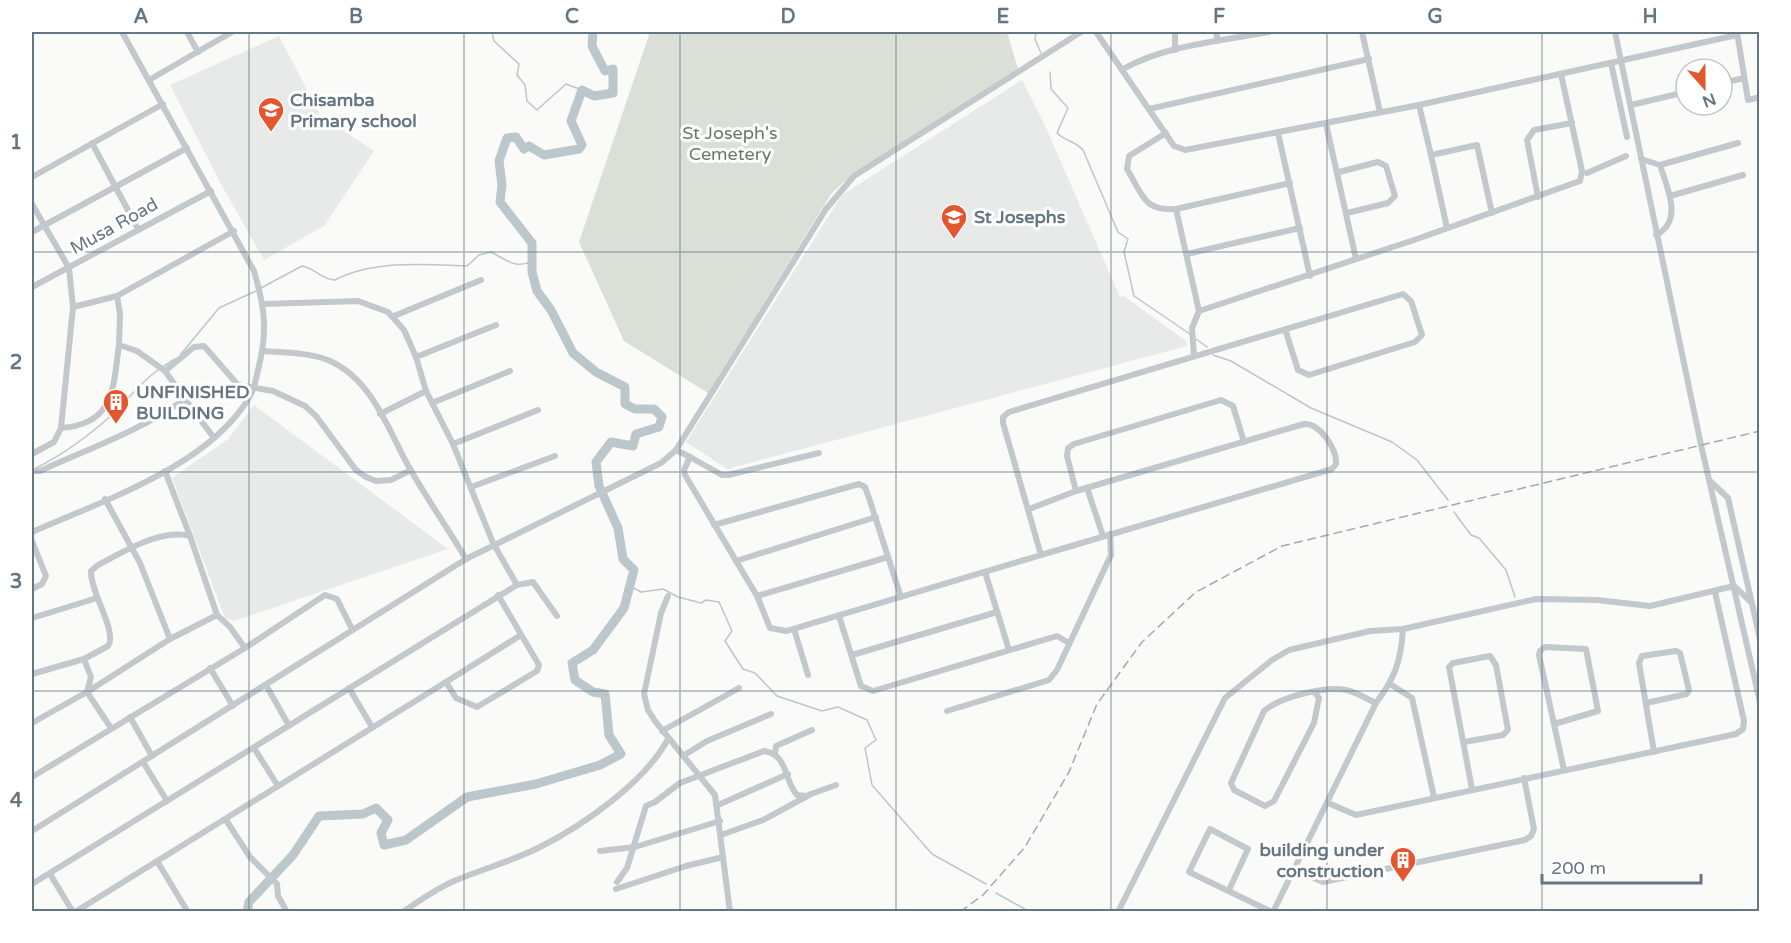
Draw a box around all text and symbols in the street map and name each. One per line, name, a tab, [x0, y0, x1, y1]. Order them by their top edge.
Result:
text: A	[134, 5, 149, 29]
text: B	[349, 5, 363, 29]
text: C	[565, 5, 579, 29]
text: D	[780, 5, 796, 29]
text: E	[997, 5, 1010, 29]
text: F	[1213, 5, 1225, 29]
text: G	[1427, 5, 1443, 29]
text: H	[1642, 5, 1658, 29]
north arrow	[1674, 57, 1734, 117]
text: N	[1699, 88, 1719, 112]
place label: Chisamba Primary school	[290, 89, 417, 132]
school or university icon: Chisamba Primary school	[256, 95, 286, 133]
park label: St Joseph's Cemetery	[682, 122, 778, 165]
text: 1	[10, 131, 22, 155]
street label: Musa Road	[66, 193, 162, 259]
school or university icon: St Josephs	[939, 202, 969, 240]
place label: St Josephs	[974, 206, 1066, 228]
text: 2	[10, 351, 22, 375]
place label: UNFINISHED BUILDING	[136, 381, 249, 424]
building icon: UNFINISHED BUILDING	[101, 387, 131, 425]
text: 3	[10, 570, 22, 594]
text: 4	[10, 789, 23, 813]
place label: building under construction	[1260, 839, 1385, 882]
building icon: building under construction	[1388, 845, 1418, 883]
scale bar	[1542, 847, 1701, 885]
text: 200 m	[1551, 857, 1606, 879]

